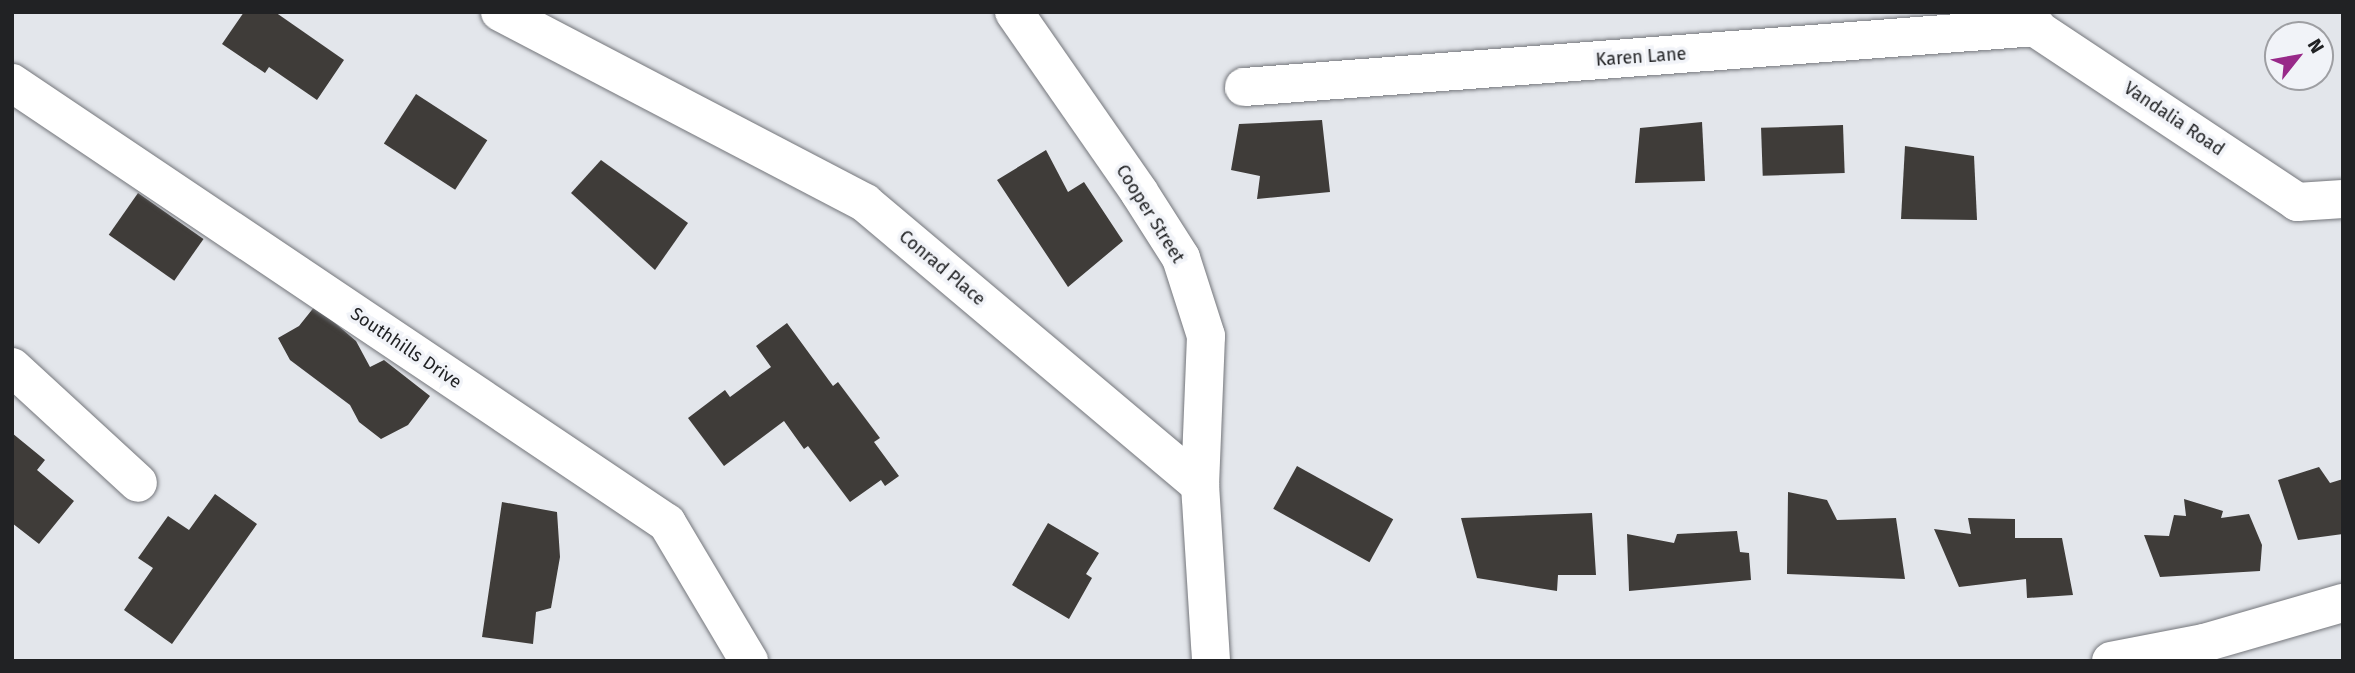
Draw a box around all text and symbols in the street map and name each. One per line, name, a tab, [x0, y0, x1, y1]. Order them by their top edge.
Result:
north arrow	[2264, 21, 2334, 91]
text: N	[2303, 35, 2329, 57]
street label: Karen Lane	[1595, 43, 1687, 71]
street label: Vandalia Road	[2120, 77, 2228, 161]
street label: Cooper Street	[1111, 161, 1189, 267]
street label: Conrad Place	[895, 226, 989, 310]
street label: Southhills Drive	[346, 303, 466, 393]

